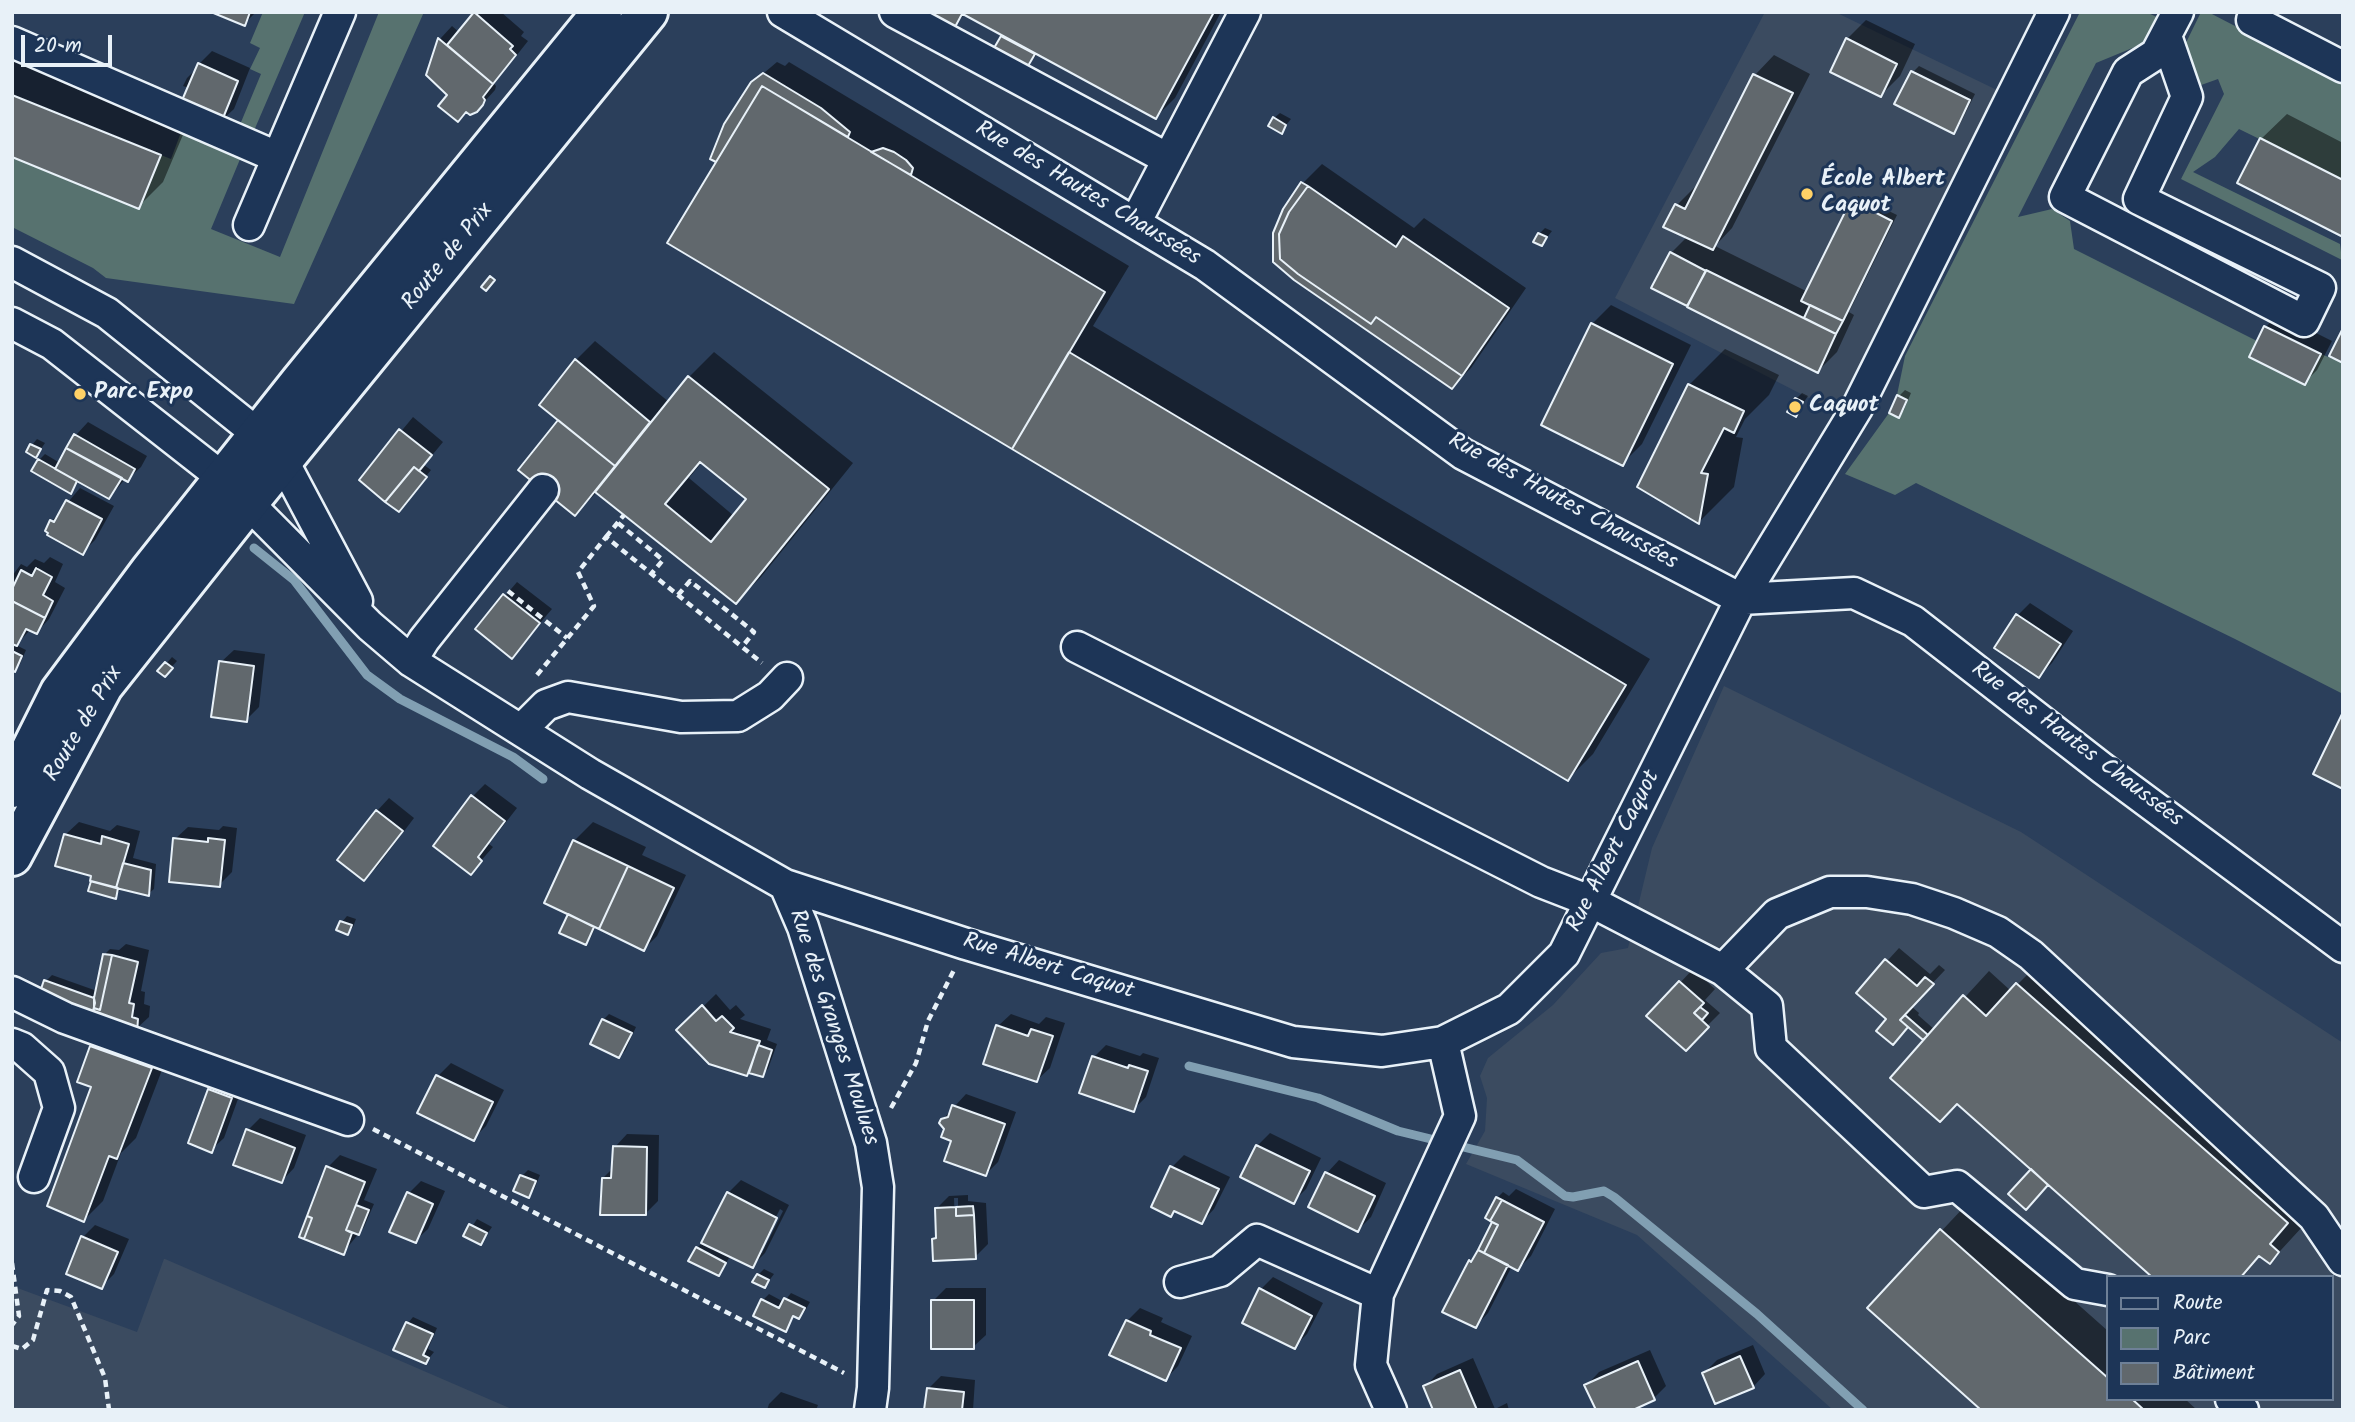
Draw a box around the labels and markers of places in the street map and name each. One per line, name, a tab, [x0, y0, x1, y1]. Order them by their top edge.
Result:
place label: École Albert Caquot	[1821, 167, 1945, 221]
marker: École Albert Caquot	[1799, 186, 1815, 202]
place label: Parc Expo	[94, 380, 193, 408]
marker: Parc Expo	[72, 386, 88, 402]
place label: Caquot	[1809, 393, 1879, 421]
marker: Caquot	[1787, 399, 1803, 415]

